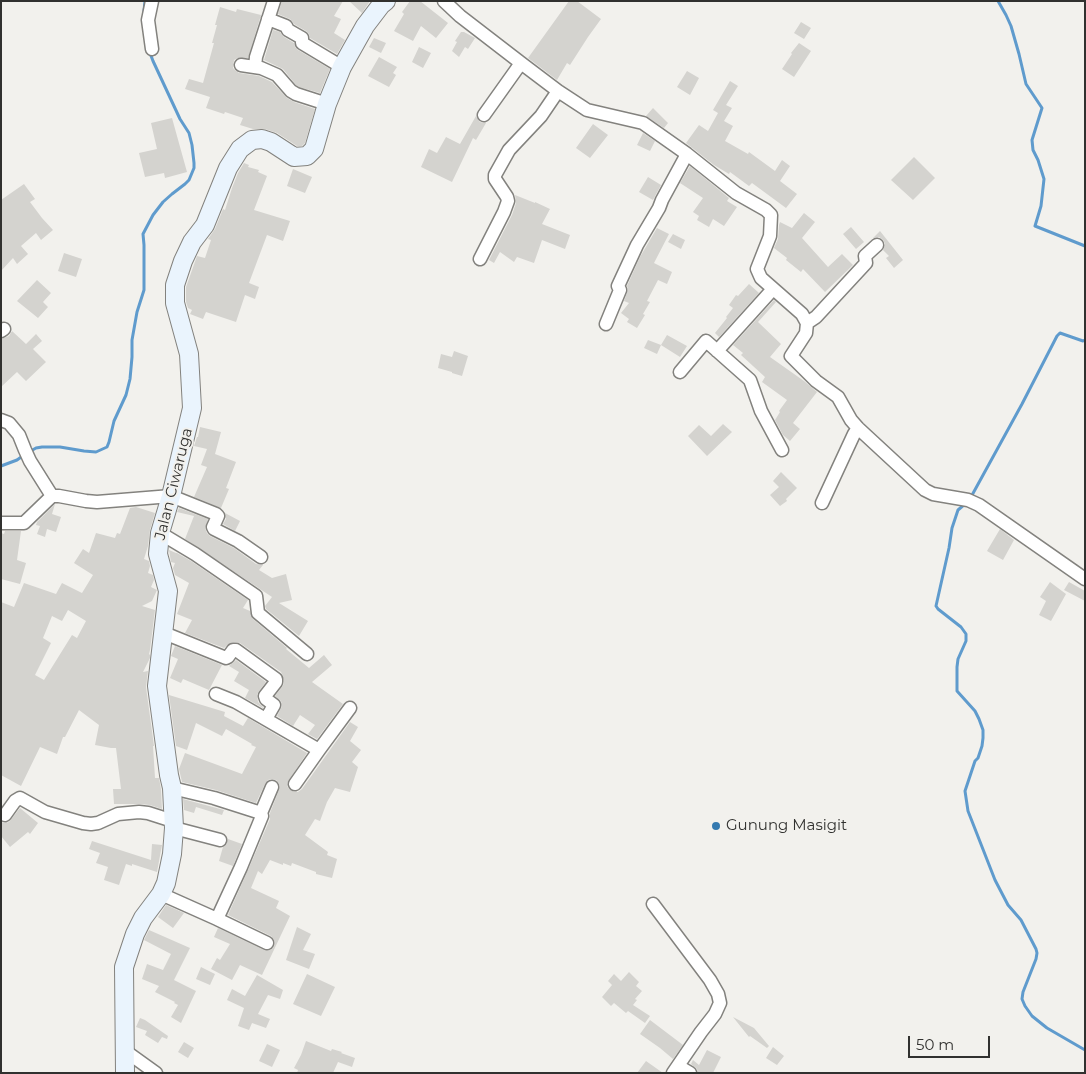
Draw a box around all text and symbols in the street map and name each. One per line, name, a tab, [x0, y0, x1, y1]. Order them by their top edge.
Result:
street label: Jalan Ciwaruga	[151, 426, 197, 542]
place label: Gunung Masigit	[726, 817, 847, 835]
marker: Gunung Masigit	[710, 820, 722, 832]
scale bar	[911, 1026, 994, 1058]
text: 50 m	[916, 1035, 954, 1054]

